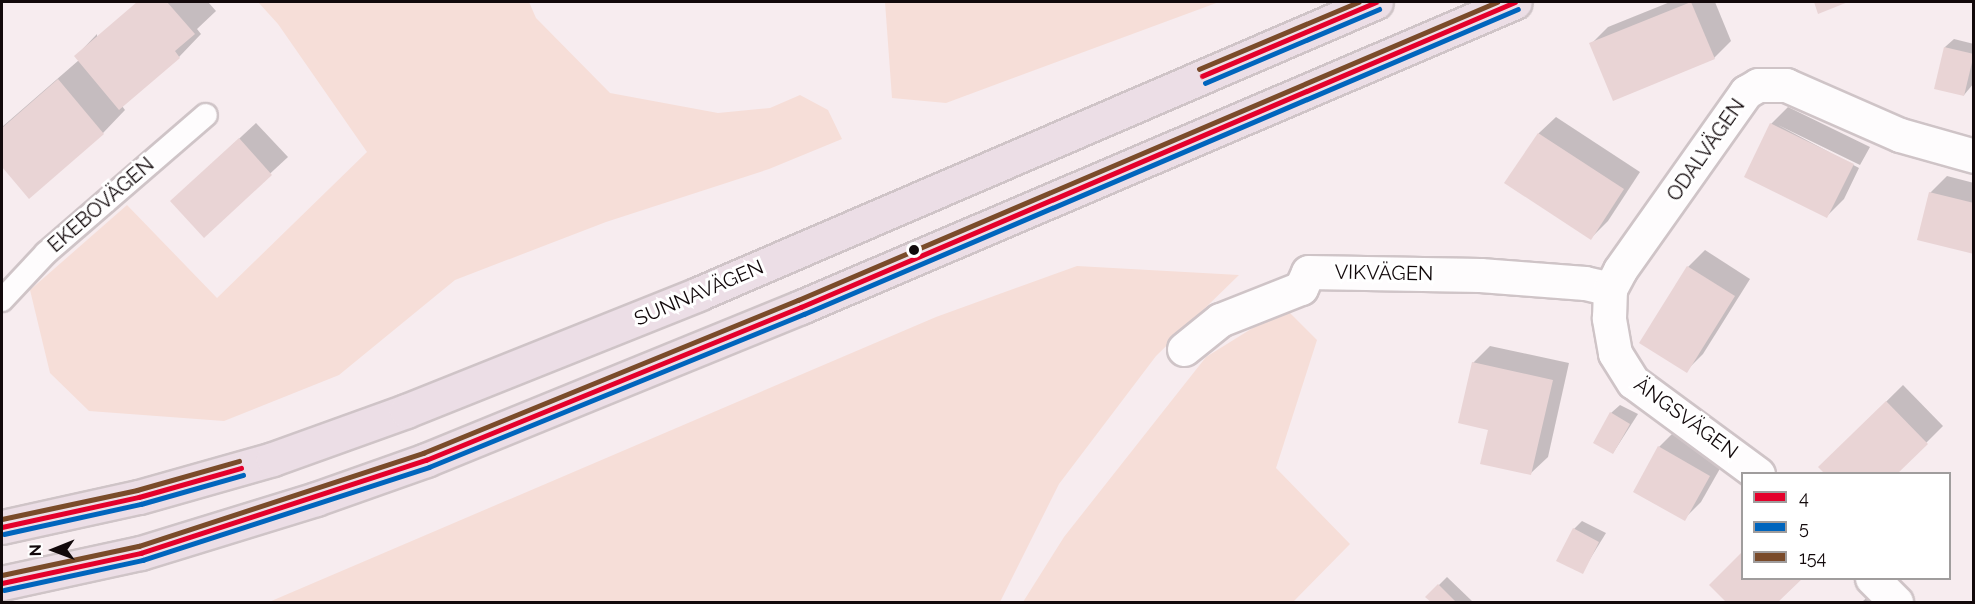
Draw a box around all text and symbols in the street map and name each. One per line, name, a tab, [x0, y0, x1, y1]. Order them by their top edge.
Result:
street label: ODALVÄGEN	[1662, 94, 1750, 206]
street label: EKEBOVÄGEN	[43, 153, 159, 257]
unlabelled marker	[908, 244, 920, 256]
street label: SUNNAVÄGEN	[631, 255, 767, 331]
street label: VIKVÄGEN	[1334, 260, 1434, 286]
street label: ÄNGSVÄGEN	[1629, 372, 1743, 464]
legend	[1741, 472, 1951, 580]
text: 4	[1799, 487, 1809, 508]
text: 5	[1799, 517, 1809, 538]
north arrow	[24, 520, 84, 580]
text: N	[26, 544, 45, 557]
text: 154	[1799, 547, 1826, 568]

